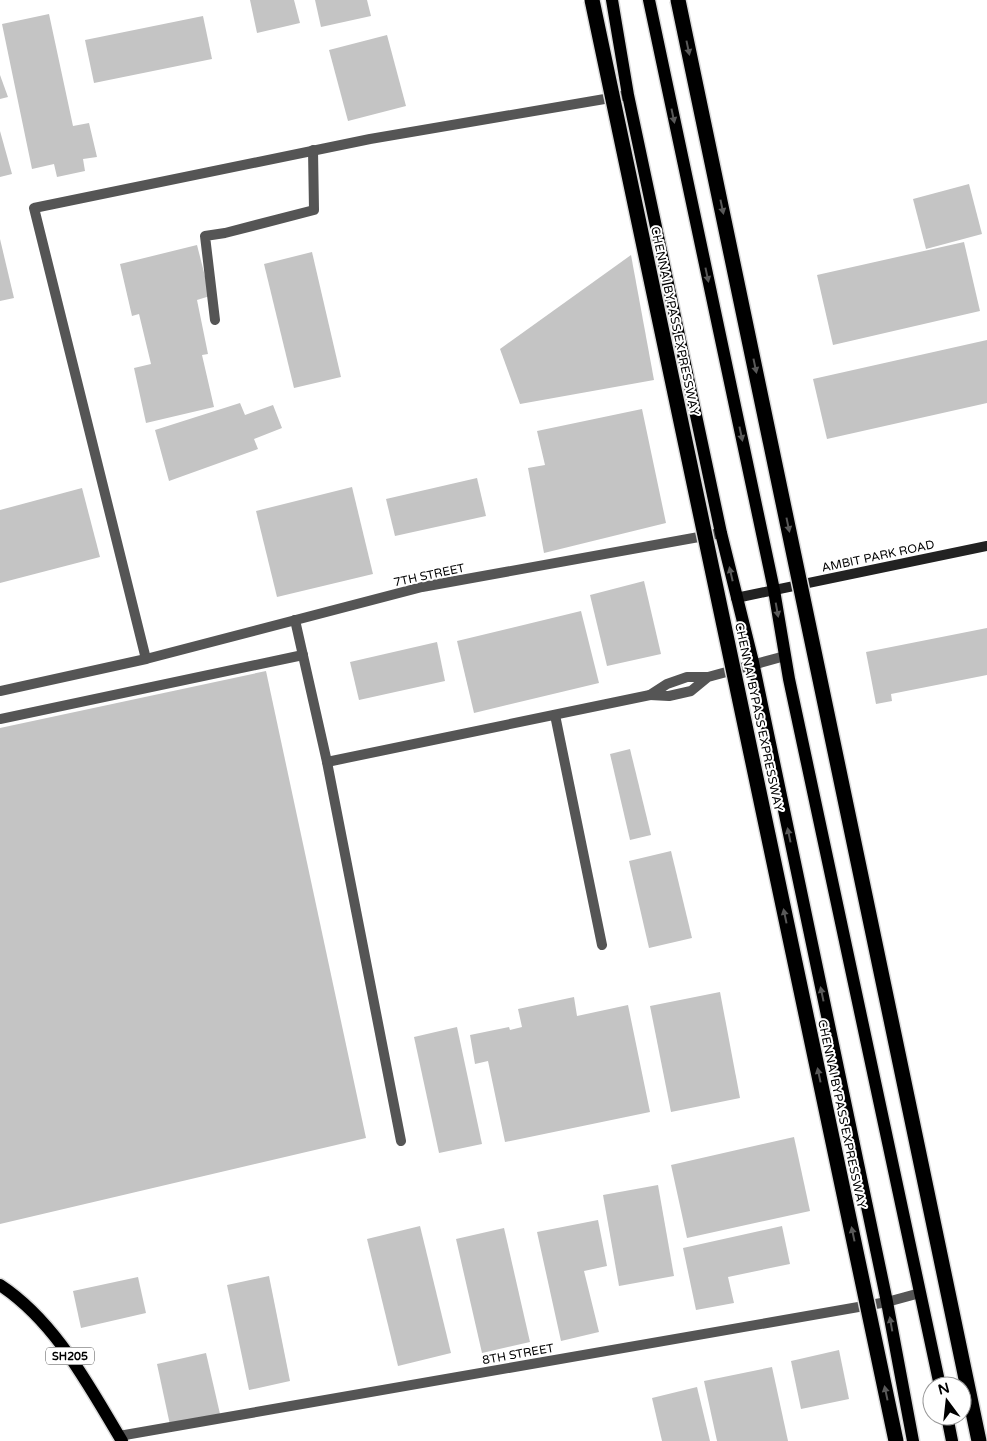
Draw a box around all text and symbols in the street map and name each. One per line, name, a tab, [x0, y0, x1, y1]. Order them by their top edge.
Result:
one-way arrow	[685, 40, 693, 56]
one-way arrow	[669, 109, 677, 124]
one-way arrow	[718, 199, 726, 215]
street label: CHENNAI BYPASS EXPRESSWAY	[648, 225, 702, 417]
one-way arrow	[703, 268, 711, 283]
one-way arrow	[751, 358, 759, 373]
one-way arrow	[737, 427, 745, 442]
one-way arrow	[784, 517, 792, 533]
street label: AMBIT PARK ROAD	[820, 537, 936, 575]
street label: 7TH STREET	[392, 560, 467, 589]
one-way arrow	[727, 566, 735, 581]
one-way arrow	[774, 603, 782, 619]
street label: CHENNAI BYPASS EXPRESSWAY	[732, 621, 786, 813]
one-way arrow	[785, 827, 793, 842]
one-way arrow	[781, 908, 789, 924]
one-way arrow	[818, 986, 826, 1001]
street label: CHENNAI BYPASS EXPRESSWAY	[815, 1018, 869, 1210]
one-way arrow	[815, 1068, 823, 1083]
one-way arrow	[848, 1226, 856, 1242]
one-way arrow	[887, 1316, 895, 1332]
street label: 8TH STREET	[481, 1341, 556, 1367]
road number: SH205	[46, 1348, 94, 1364]
north arrow	[922, 1376, 972, 1426]
text: N	[936, 1379, 951, 1399]
one-way arrow	[882, 1386, 890, 1401]

